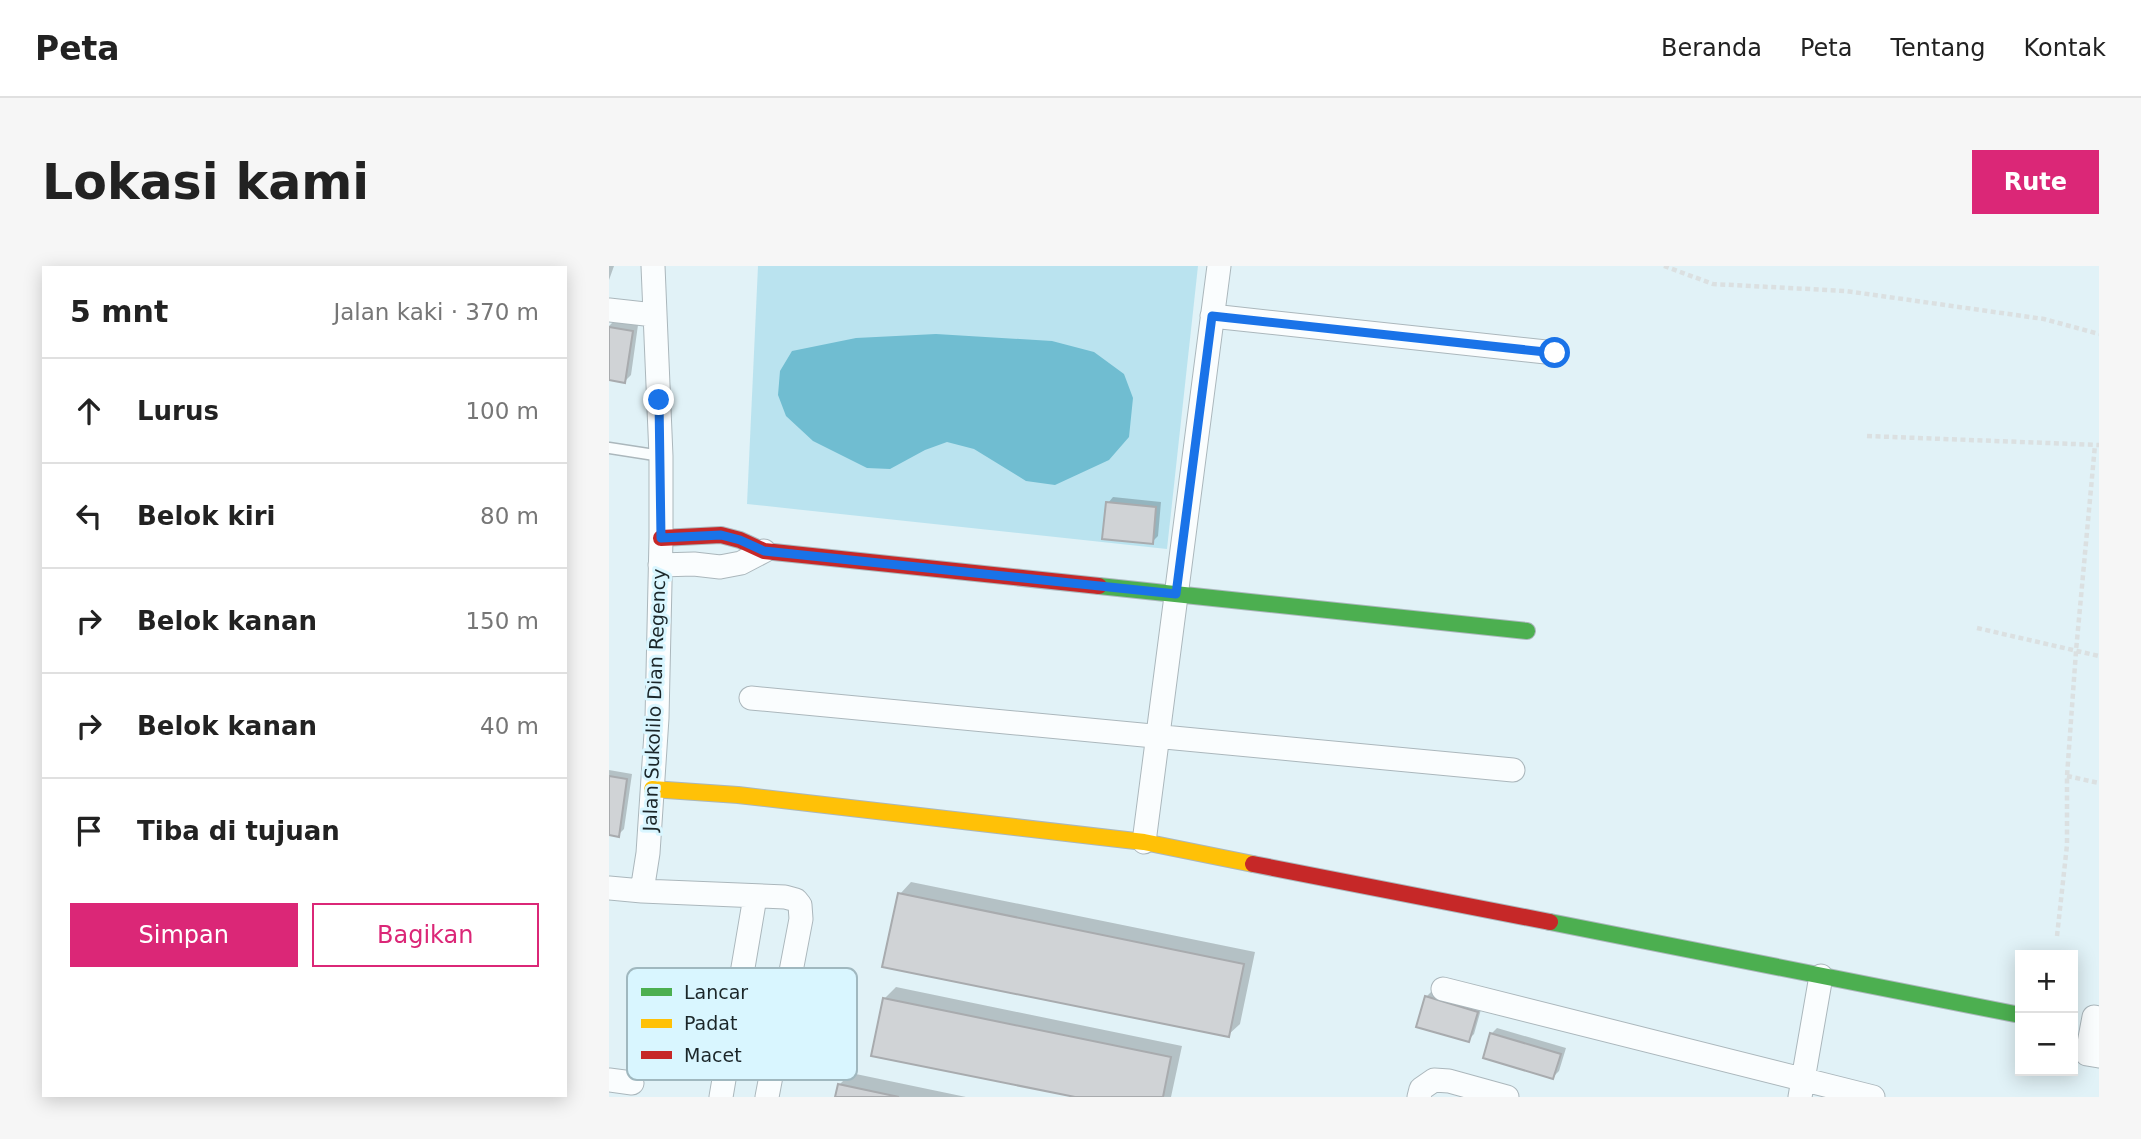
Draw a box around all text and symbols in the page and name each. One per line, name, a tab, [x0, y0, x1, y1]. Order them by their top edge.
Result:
text: Peta	[35, 29, 120, 68]
text: Beranda	[1661, 34, 1762, 62]
text: Peta	[1800, 34, 1852, 62]
text: Tentang	[1890, 34, 1986, 62]
text: Kontak	[2024, 34, 2106, 62]
button: Rute	[1972, 150, 2099, 214]
text: Lokasi kami	[42, 154, 369, 211]
text: 5 mnt	[70, 294, 168, 329]
text: Jalan kaki · 370 m	[333, 299, 539, 325]
route start	[1539, 337, 1570, 368]
route end	[643, 384, 674, 415]
icon: ahead	[70, 392, 108, 430]
text: Lurus	[137, 396, 219, 426]
text: 100 m	[465, 398, 539, 424]
icon: left	[70, 497, 108, 535]
text: Belok kiri	[137, 501, 276, 531]
text: 80 m	[480, 503, 539, 529]
street label: Jalan Sukolilo Dian Regency	[638, 568, 670, 833]
icon: right	[70, 602, 108, 640]
text: Belok kanan	[137, 606, 317, 636]
text: 150 m	[465, 608, 539, 634]
icon: right	[70, 707, 108, 745]
text: Belok kanan	[137, 711, 317, 741]
text: 40 m	[480, 713, 539, 739]
icon: arrive	[70, 812, 108, 850]
text: Tiba di tujuan	[137, 816, 340, 846]
button: Simpan	[70, 903, 298, 967]
button: Bagikan	[312, 903, 539, 967]
map controls	[2015, 950, 2078, 1076]
button: +	[2015, 950, 2078, 1013]
legend	[627, 968, 857, 1080]
text: Lancar	[684, 981, 748, 1003]
text: Padat	[684, 1012, 737, 1034]
button: −	[2015, 1013, 2078, 1076]
text: Macet	[684, 1044, 742, 1066]

